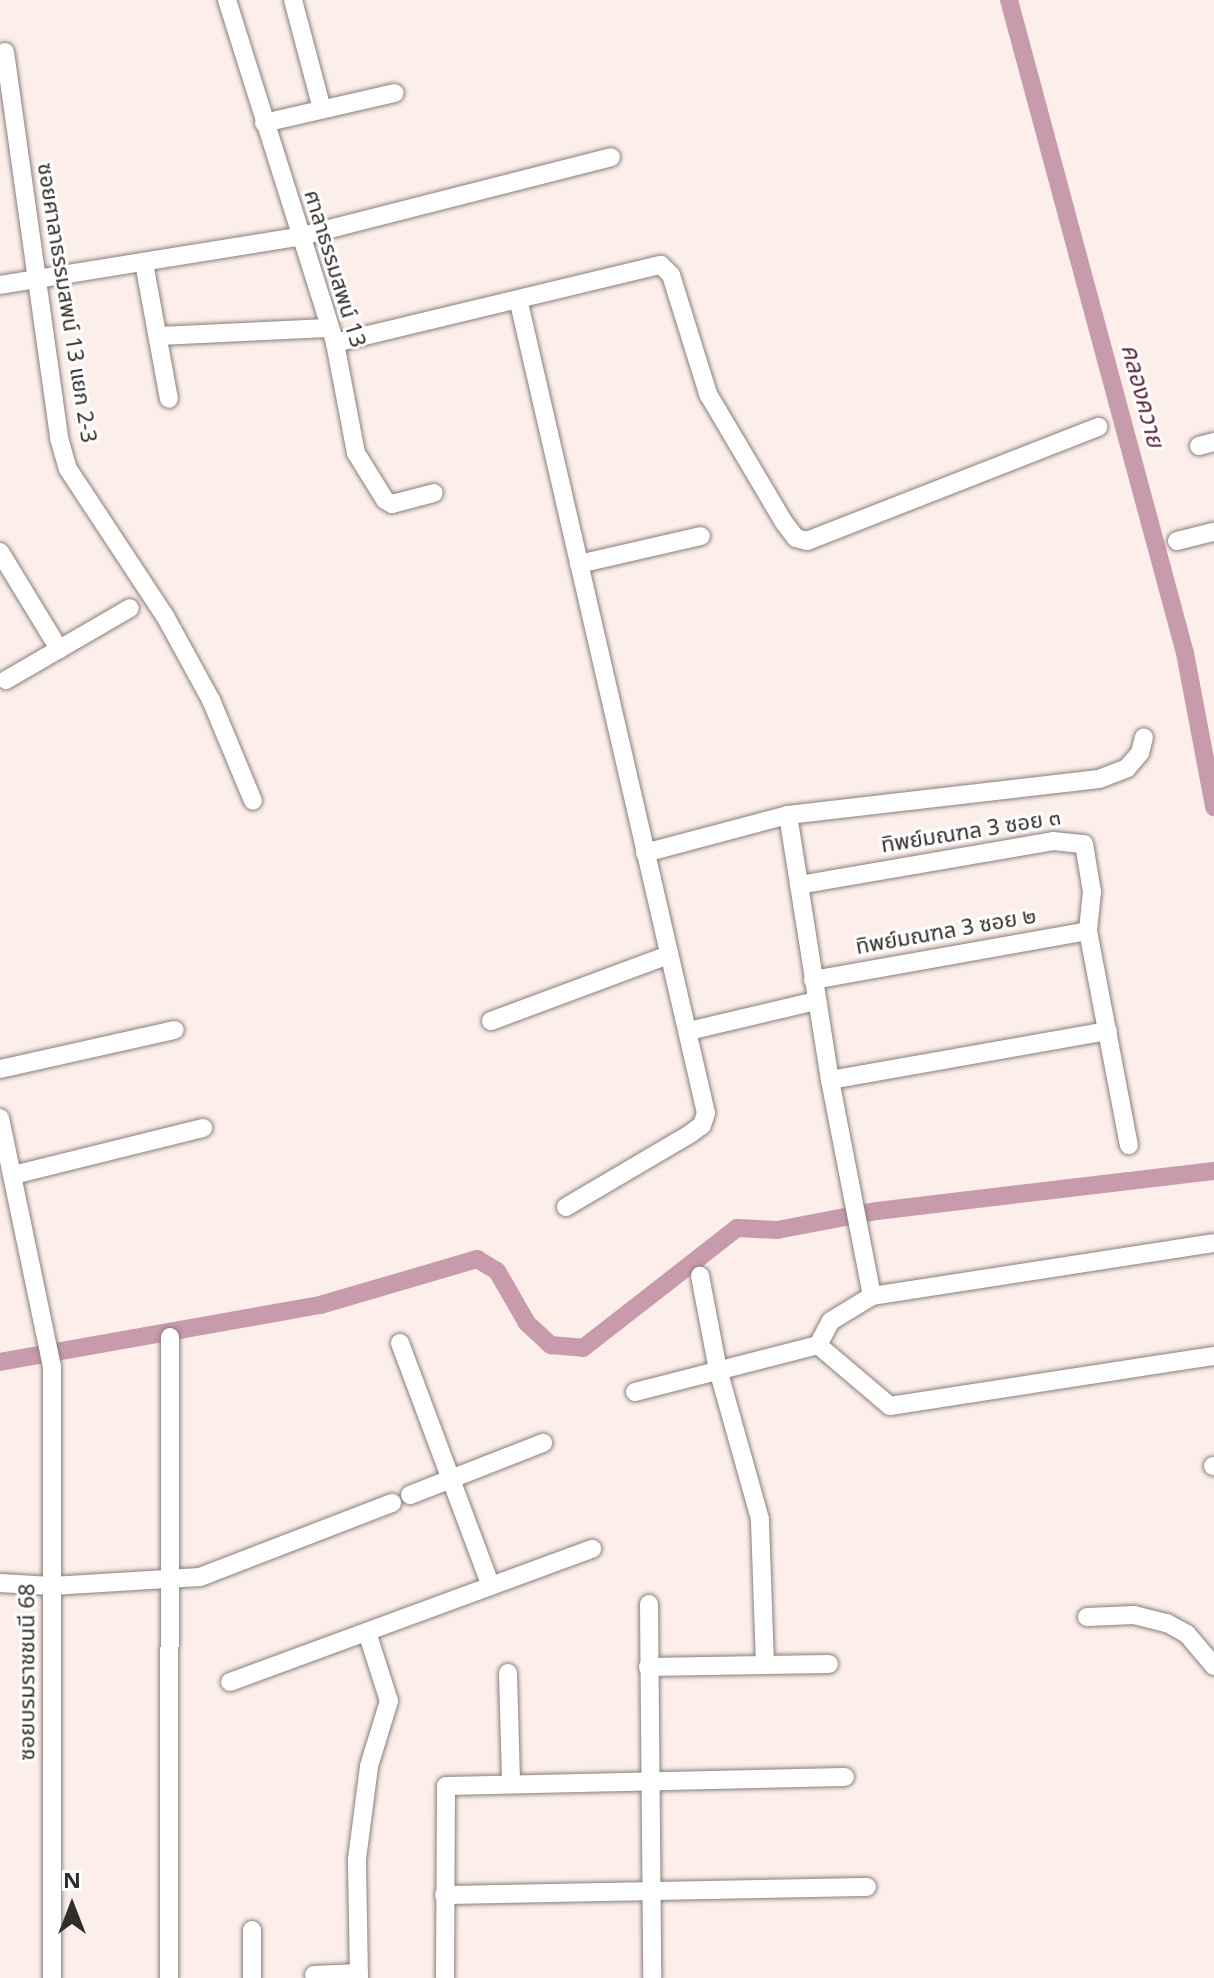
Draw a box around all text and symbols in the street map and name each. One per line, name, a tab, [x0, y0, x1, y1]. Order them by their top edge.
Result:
street label: ซอยศาลาธรรมสพน์ 13 แยก 2-3	[31, 161, 101, 445]
street label: ศาลาธรรมสพน์ 13	[297, 187, 371, 351]
water label: คลองควาย	[1113, 341, 1169, 451]
street label: ทิพย์มณฑล 3 ซอย ๓	[879, 805, 1063, 859]
street label: ทิพย์มณฑล 3 ซอย ๒	[854, 903, 1038, 961]
street label: ซอยบรมราชชนนี 68	[15, 1583, 41, 1761]
text: N	[63, 1865, 81, 1898]
north arrow	[32, 1866, 112, 1946]

